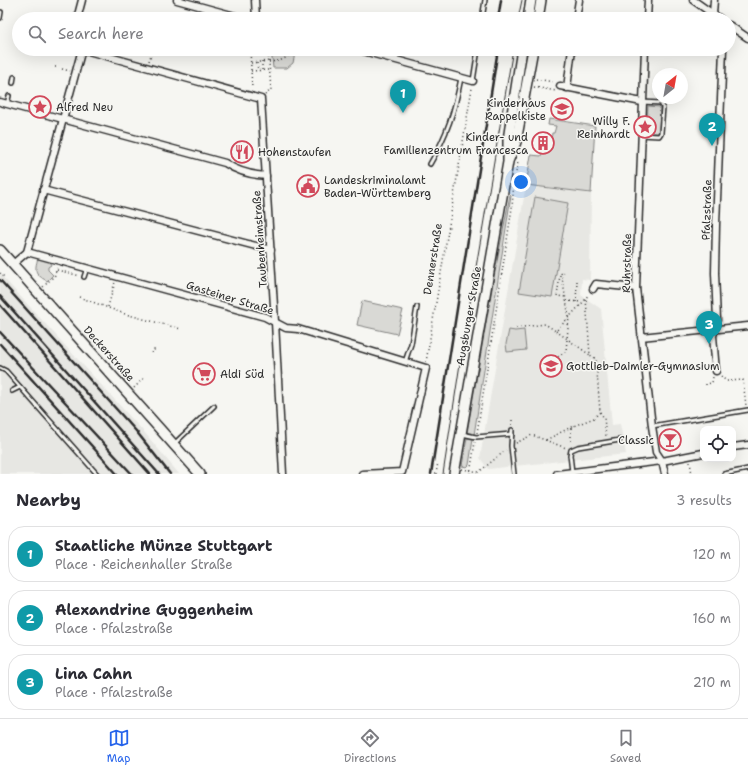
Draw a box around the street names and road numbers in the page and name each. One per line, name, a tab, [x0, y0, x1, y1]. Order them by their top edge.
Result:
street label: Pfalzstraße	[698, 179, 716, 241]
street label: Taubenheimstraße	[249, 190, 271, 288]
street label: Dennerstraße	[420, 222, 446, 296]
street label: Ruhrstraße	[619, 233, 635, 293]
street label: Augsburger Straße	[453, 265, 485, 367]
street label: Gasteiner Straße	[184, 278, 276, 318]
street label: Deckerstraße	[80, 323, 138, 385]

